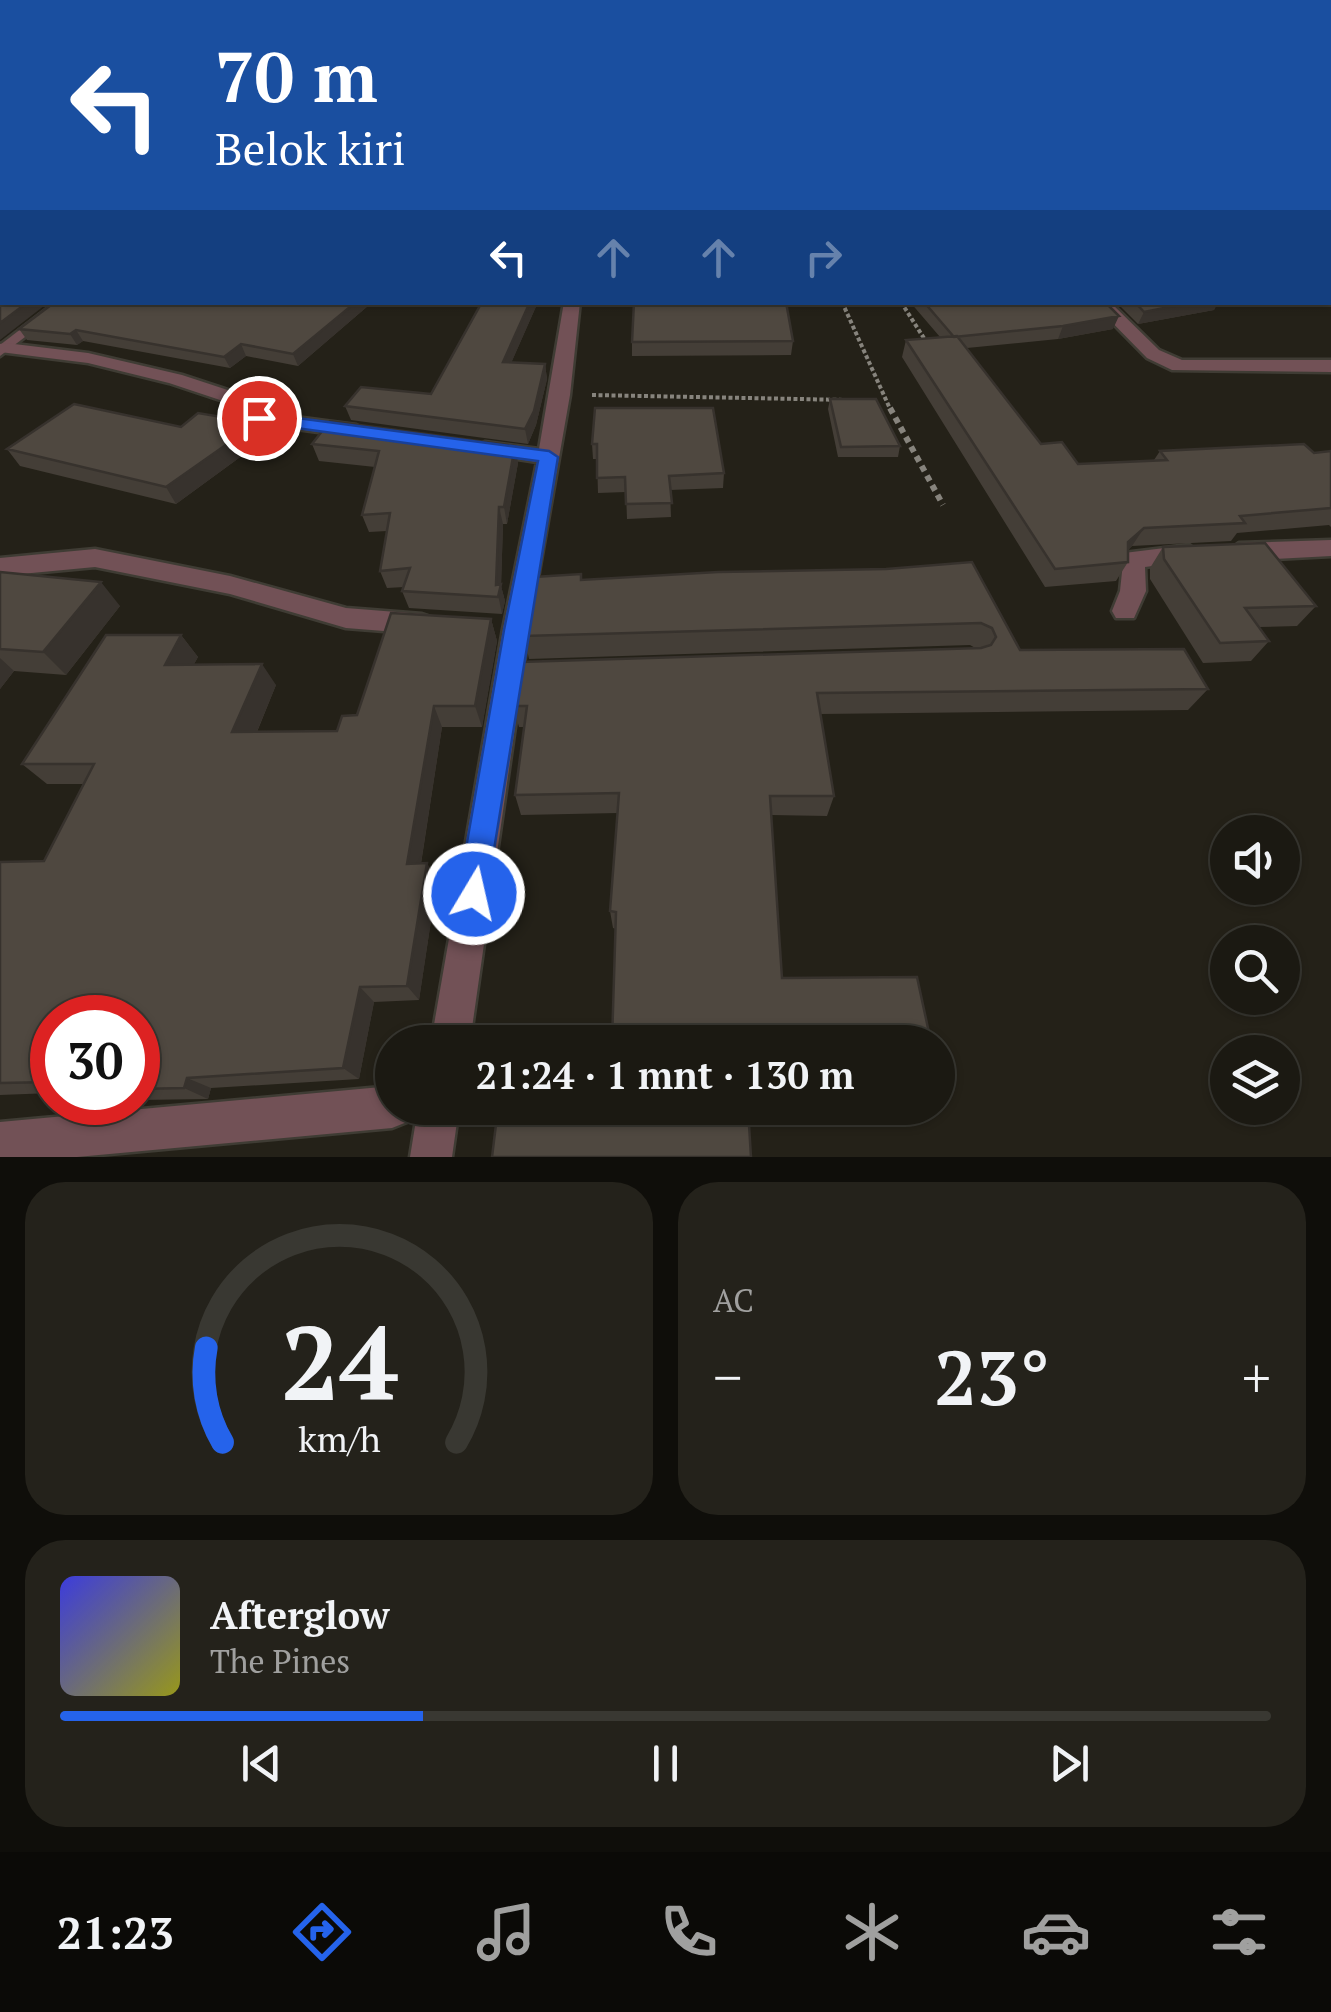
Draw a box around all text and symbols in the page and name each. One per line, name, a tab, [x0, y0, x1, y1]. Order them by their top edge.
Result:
text: 70 m	[215, 29, 378, 122]
icon: left	[50, 40, 180, 170]
text: Belok kiri	[215, 118, 406, 178]
icon: left	[481, 230, 536, 285]
icon: ahead	[586, 230, 641, 285]
icon: ahead	[691, 230, 746, 285]
icon: right	[796, 230, 851, 285]
pin	[217, 376, 302, 461]
icon: arrive	[232, 391, 287, 446]
map controls	[1210, 815, 1300, 1125]
button: sound	[1210, 815, 1300, 905]
position arrow	[422, 842, 526, 946]
button: search	[1210, 925, 1300, 1015]
speed limit sign: 30	[30, 995, 160, 1125]
button: layers	[1210, 1035, 1300, 1125]
text: 21:24 · 1 mnt · 130 m	[476, 1050, 854, 1100]
text: AC	[713, 1279, 754, 1321]
text: 24	[280, 1292, 398, 1430]
text: 23°	[934, 1327, 1050, 1426]
text: −	[713, 1340, 742, 1413]
text: +	[1242, 1340, 1271, 1413]
text: km/h	[298, 1415, 380, 1462]
text: Afterglow	[210, 1590, 390, 1640]
text: The Pines	[210, 1640, 350, 1682]
icon: previous	[234, 1736, 289, 1791]
icon: pause	[638, 1736, 693, 1791]
icon: next	[1042, 1736, 1097, 1791]
icon: directions	[287, 1897, 357, 1967]
icon: music	[471, 1897, 541, 1967]
icon: phone	[654, 1897, 724, 1967]
icon: climate	[837, 1897, 907, 1967]
icon: car	[1021, 1897, 1091, 1967]
icon: filters	[1204, 1897, 1274, 1967]
text: 21:23	[57, 1902, 174, 1962]

